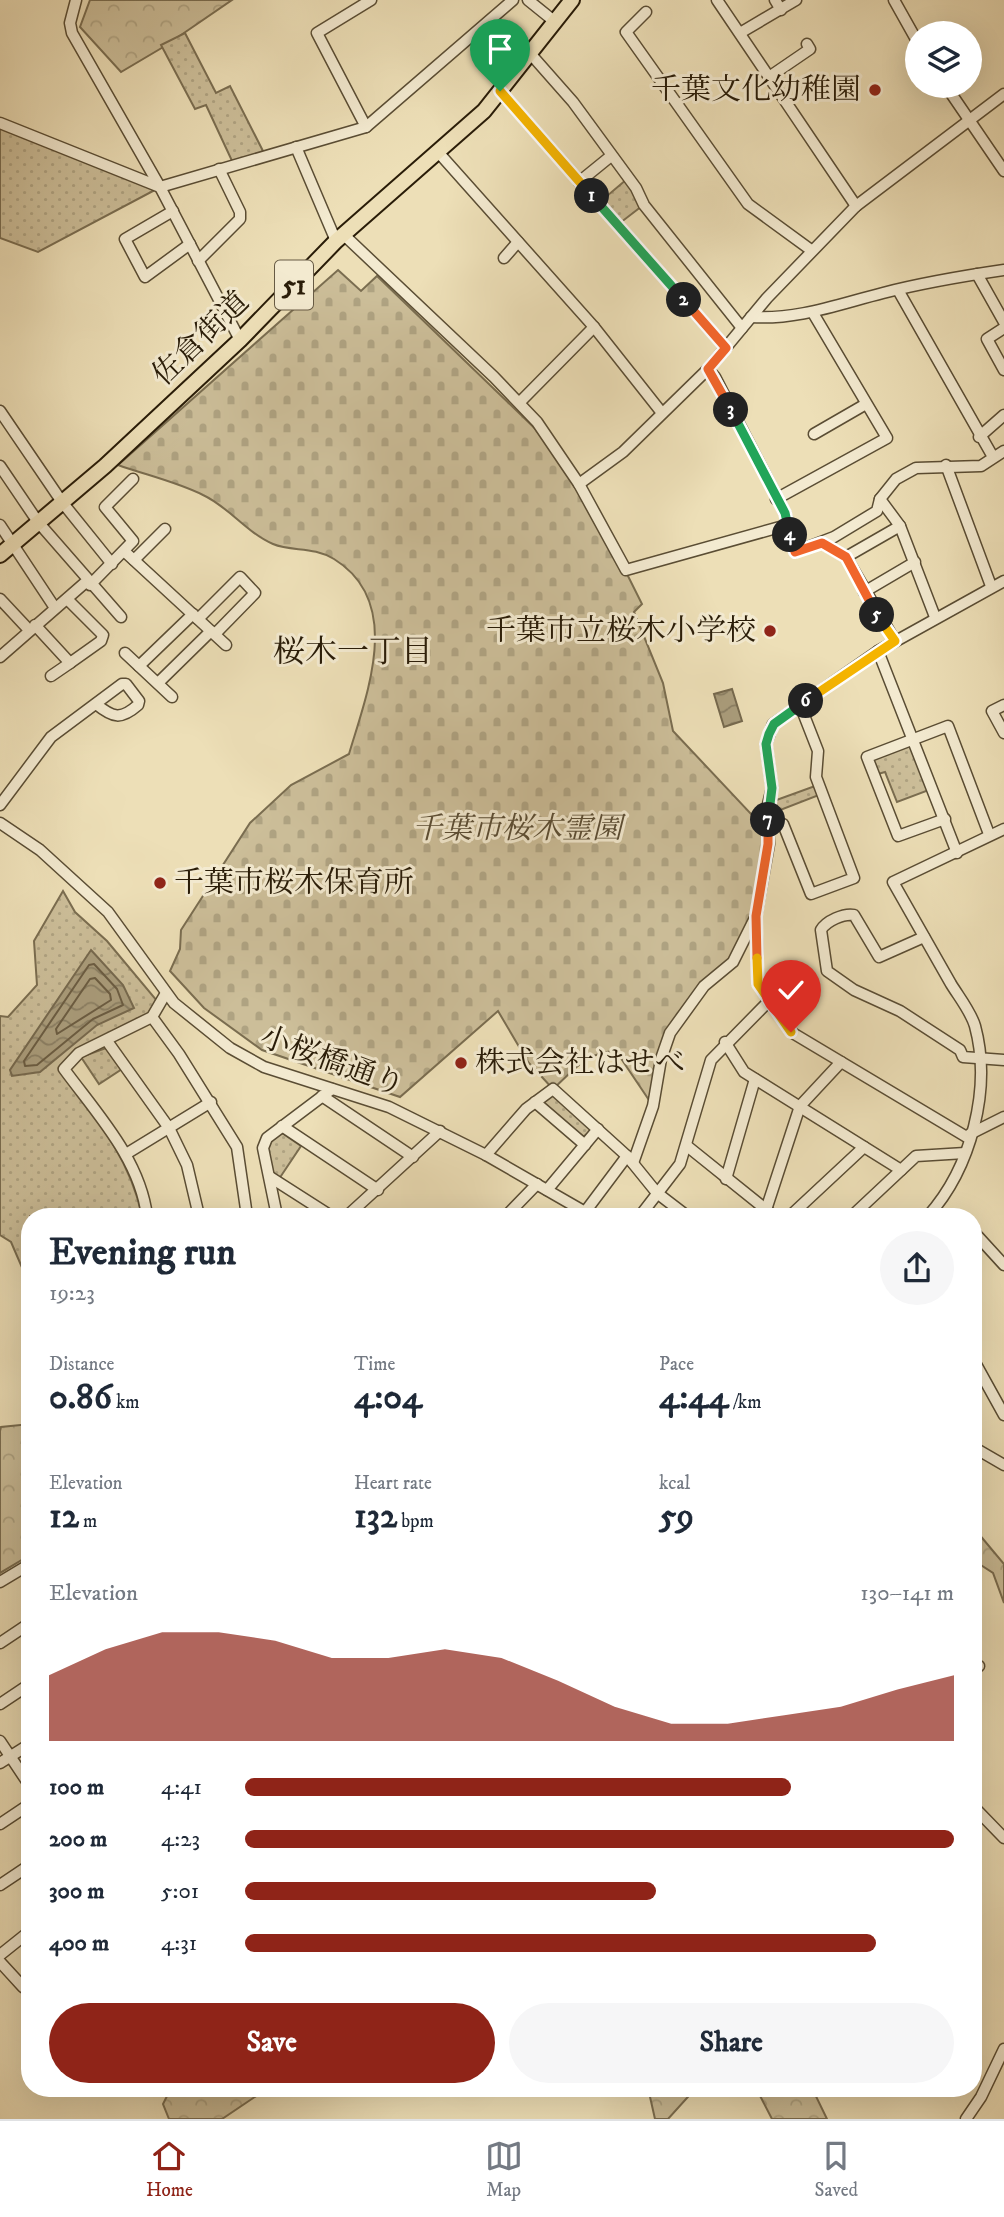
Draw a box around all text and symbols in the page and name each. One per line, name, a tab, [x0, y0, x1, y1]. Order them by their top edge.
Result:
pin	[470, 19, 530, 91]
map controls	[905, 21, 982, 98]
button: layers	[905, 21, 982, 98]
icon: arrive	[481, 30, 519, 68]
place label: 千葉文化幼稚園	[651, 72, 861, 109]
marker: 千葉文化幼稚園	[867, 82, 883, 98]
pin: 1	[574, 178, 610, 214]
text: 1	[588, 184, 595, 207]
road number: 51	[275, 260, 313, 310]
pin: 2	[666, 282, 702, 318]
street label: 佐倉街道	[145, 284, 257, 394]
text: 2	[679, 288, 688, 311]
pin: 3	[714, 392, 748, 428]
text: 3	[727, 398, 734, 421]
pin: 4	[772, 518, 808, 552]
text: 4	[784, 523, 795, 546]
pin: 5	[860, 598, 894, 632]
text: 5	[872, 603, 881, 626]
place label: 千葉市立桜木小学校	[486, 613, 756, 650]
marker: 千葉市立桜木小学校	[762, 623, 778, 639]
district label: 桜木一丁目	[273, 633, 433, 673]
pin: 6	[788, 684, 824, 718]
text: 6	[801, 689, 810, 712]
pin: 7	[750, 802, 786, 838]
text: 7	[762, 808, 773, 831]
park label: 千葉市桜木霊園	[412, 811, 627, 848]
place label: 千葉市桜木保育所	[174, 865, 414, 902]
marker: 千葉市桜木保育所	[152, 875, 168, 891]
pin	[761, 960, 821, 1032]
icon: check	[772, 971, 810, 1009]
street label: 小桜橋通り	[255, 1019, 409, 1105]
place label: 株式会社はせべ	[475, 1045, 685, 1082]
marker: 株式会社はせべ	[453, 1055, 469, 1071]
text: Evening run	[49, 1229, 236, 1277]
button: share	[880, 1231, 954, 1305]
text: 19:23	[49, 1279, 95, 1308]
text: Distance	[49, 1353, 114, 1376]
text: Time	[354, 1353, 395, 1376]
text: Pace	[659, 1353, 694, 1376]
text: 0.86	[49, 1376, 112, 1420]
text: 4:04	[354, 1376, 422, 1420]
text: 4:44	[659, 1376, 729, 1420]
text: km	[112, 1391, 140, 1414]
text: /km	[729, 1391, 762, 1414]
text: Elevation	[49, 1472, 123, 1495]
text: Heart rate	[354, 1472, 432, 1495]
text: kcal	[659, 1472, 690, 1495]
text: 12	[49, 1495, 79, 1539]
text: 132	[354, 1495, 397, 1539]
text: 59	[659, 1495, 694, 1539]
text: m	[79, 1510, 97, 1533]
text: bpm	[397, 1510, 434, 1533]
text: Elevation	[49, 1579, 138, 1608]
text: 130–141 m	[860, 1579, 954, 1608]
text: 100 m	[49, 1773, 104, 1802]
text: 4:41	[161, 1773, 202, 1802]
text: 200 m	[49, 1825, 107, 1854]
text: 4:23	[161, 1825, 200, 1854]
text: 300 m	[49, 1877, 105, 1906]
text: 5:01	[161, 1877, 199, 1906]
text: 400 m	[49, 1929, 109, 1958]
text: 4:31	[161, 1929, 197, 1958]
button: Save	[49, 2003, 495, 2083]
button: Share	[509, 2003, 954, 2083]
tab: Home	[146, 2137, 193, 2202]
tab: Map	[485, 2137, 523, 2202]
tab: Saved	[814, 2137, 858, 2202]

